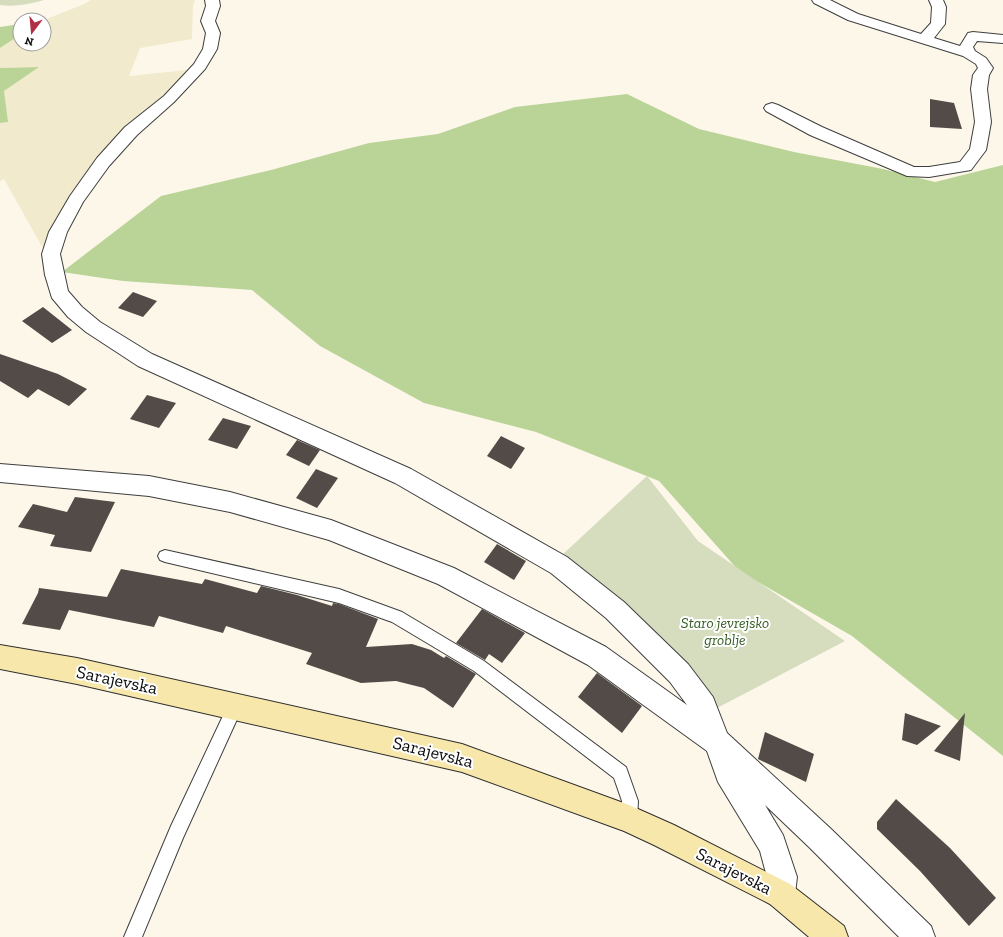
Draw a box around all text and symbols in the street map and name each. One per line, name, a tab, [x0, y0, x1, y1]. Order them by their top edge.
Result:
north arrow	[12, 12, 52, 52]
text: N	[23, 34, 35, 49]
park label: Staro jevrejsko groblje	[681, 614, 769, 649]
street label: Sarajevska	[75, 661, 160, 699]
street label: Sarajevska	[391, 731, 476, 773]
street label: Sarajevska	[692, 843, 776, 900]

